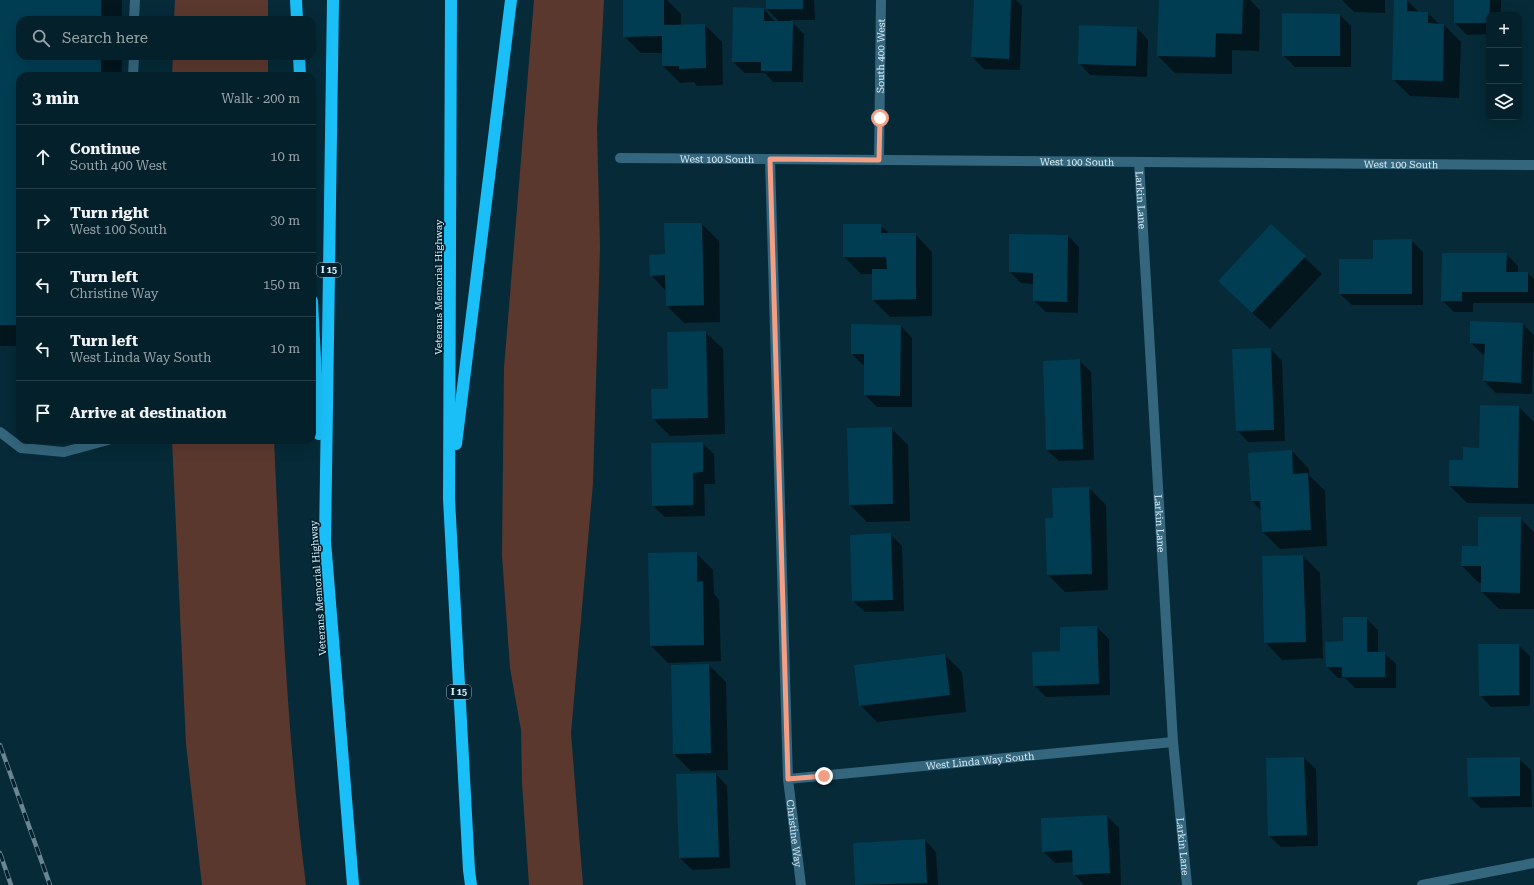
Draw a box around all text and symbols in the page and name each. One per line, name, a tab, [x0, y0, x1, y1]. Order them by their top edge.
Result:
map controls	[1486, 12, 1522, 120]
button: +	[1486, 12, 1522, 48]
search box	[16, 16, 316, 60]
street label: South 400 West	[874, 18, 886, 93]
icon: search	[30, 27, 52, 49]
text: Search here	[62, 29, 148, 47]
button: −	[1486, 48, 1522, 84]
button: layers	[1486, 84, 1522, 120]
text: 3 min	[32, 88, 79, 108]
text: Walk · 200 m	[221, 91, 300, 106]
route start	[871, 109, 889, 127]
text: Continue	[70, 140, 140, 158]
icon: ahead	[32, 146, 54, 168]
text: 10 m	[270, 149, 300, 164]
street label: West 100 South	[680, 153, 755, 165]
street label: West 100 South	[1040, 156, 1115, 167]
text: South 400 West	[70, 158, 167, 173]
street label: West 100 South	[1364, 158, 1439, 170]
street label: Larkin Lane	[1134, 171, 1148, 230]
text: Turn right	[70, 204, 149, 222]
icon: right	[32, 210, 54, 232]
text: 30 m	[270, 213, 300, 228]
street label: Veterans Memorial Highway	[433, 219, 444, 355]
text: West 100 South	[70, 222, 167, 237]
road number: I 15	[317, 263, 341, 277]
text: Turn left	[70, 268, 138, 286]
icon: left	[32, 274, 54, 296]
text: 150 m	[263, 277, 300, 292]
text: Christine Way	[70, 286, 158, 301]
text: Turn left	[70, 332, 138, 350]
icon: left	[32, 338, 54, 360]
text: 10 m	[270, 341, 300, 356]
text: West Linda Way South	[70, 350, 211, 365]
icon: arrive	[32, 402, 54, 424]
text: Arrive at destination	[70, 404, 226, 422]
street label: Larkin Lane	[1153, 494, 1167, 553]
street label: Veterans Memorial Highway	[308, 520, 328, 656]
road number: I 15	[447, 685, 471, 699]
street label: West Linda Way South	[925, 750, 1035, 771]
route end	[815, 767, 833, 785]
street label: Christine Way	[785, 799, 804, 868]
street label: Larkin Lane	[1175, 817, 1192, 876]

